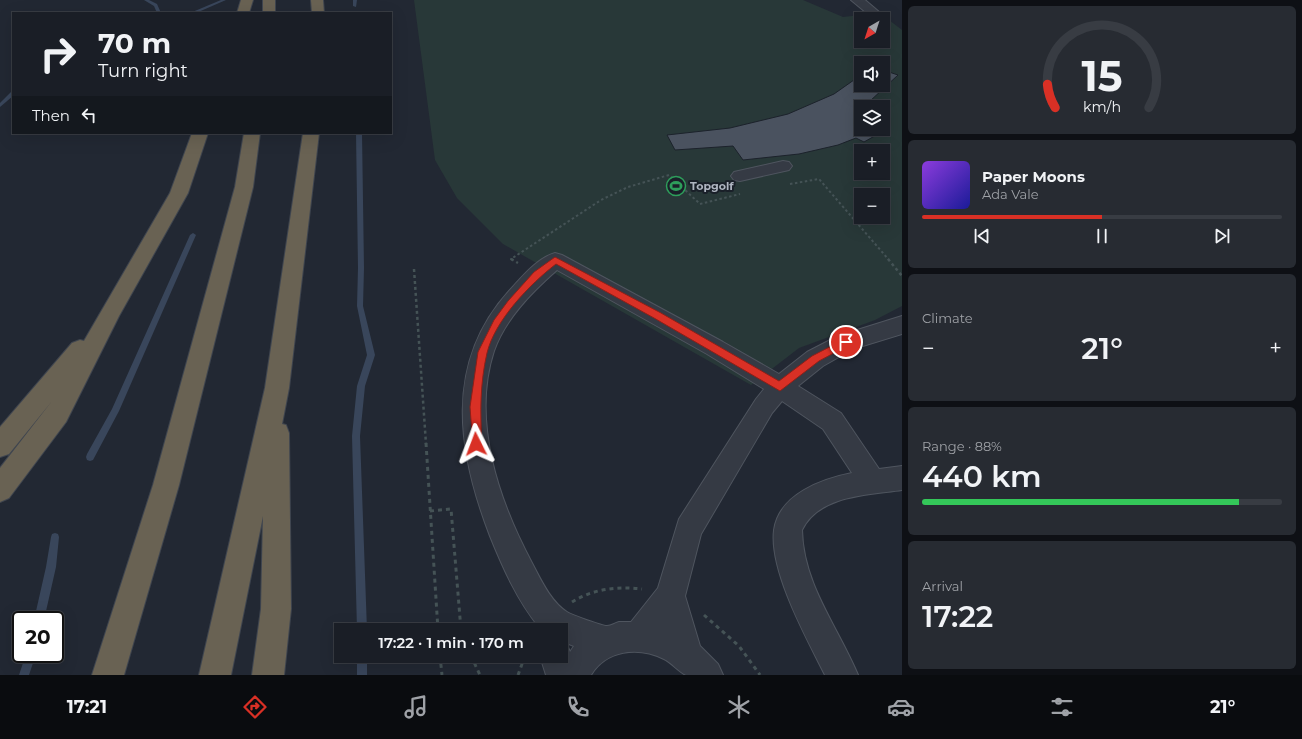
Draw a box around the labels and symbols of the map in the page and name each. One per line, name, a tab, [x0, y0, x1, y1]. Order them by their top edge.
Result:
north arrow	[854, 12, 890, 48]
sports icon: Topgolf	[665, 175, 687, 197]
place label: Topgolf	[690, 179, 734, 193]
pin	[829, 325, 863, 359]
position arrow	[455, 423, 497, 465]
speed limit sign: 20	[12, 611, 64, 663]

